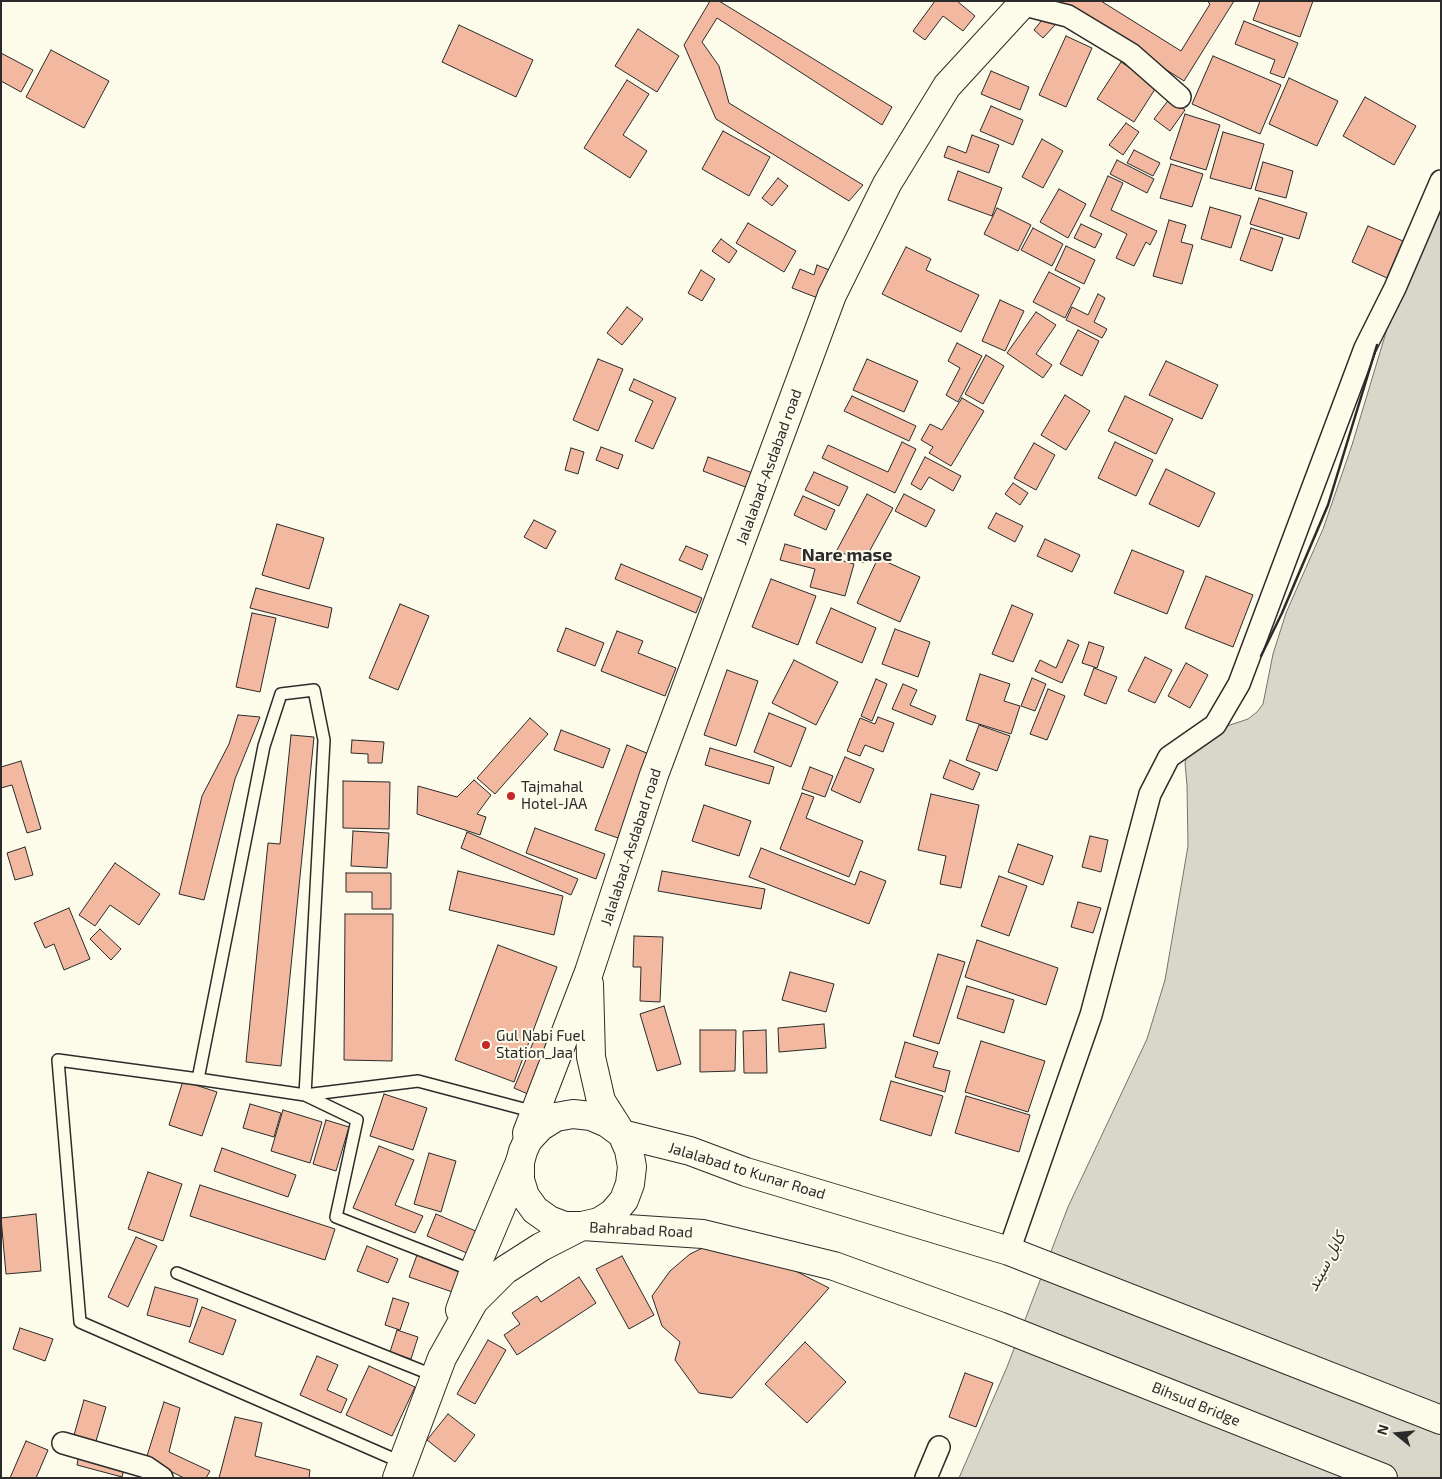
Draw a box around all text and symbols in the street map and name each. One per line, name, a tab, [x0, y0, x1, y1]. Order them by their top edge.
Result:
street label: Jalalabad-Asdabad road	[732, 387, 806, 547]
district label: Nare mase	[802, 544, 892, 566]
street label: Jalalabad-Asdabad road	[597, 766, 665, 928]
place label: Tajmahal Hotel-JAA	[521, 778, 587, 813]
marker: Tajmahal Hotel-JAA	[505, 790, 517, 802]
place label: Gul Nabi Fuel Station_Jaa	[496, 1027, 585, 1062]
marker: Gul Nabi Fuel Station_Jaa	[480, 1039, 492, 1051]
street label: Jalalabad to Kunar Road	[666, 1139, 828, 1203]
street label: Bahrabad Road	[589, 1218, 693, 1242]
water label: کابل سيند	[1303, 1230, 1349, 1294]
street label: Bihsud Bridge	[1149, 1378, 1243, 1430]
north arrow	[1372, 1409, 1422, 1459]
text: N	[1373, 1422, 1392, 1437]

